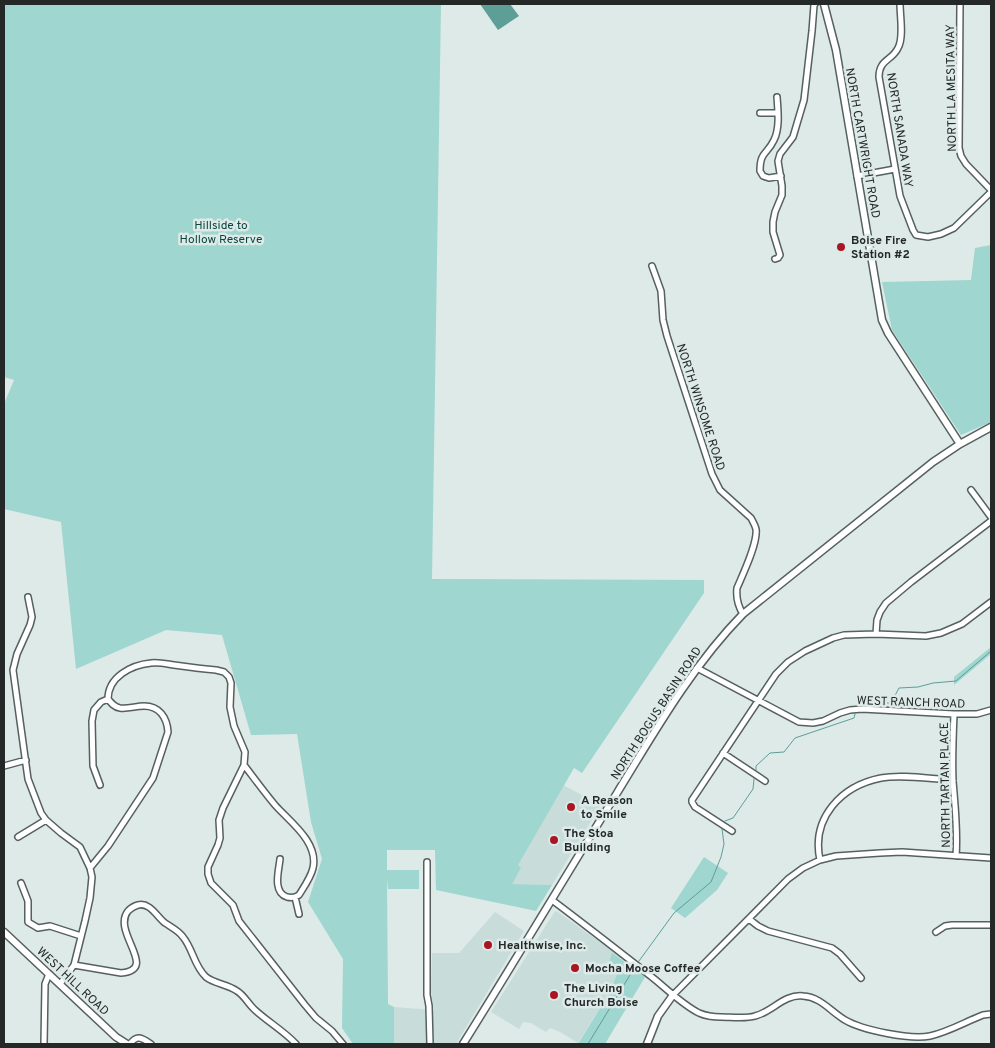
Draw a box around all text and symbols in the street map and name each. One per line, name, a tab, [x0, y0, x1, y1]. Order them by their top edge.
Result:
street label: NORTH LA MESITA WAY	[943, 24, 961, 152]
street label: NORTH CARTWRIGHT ROAD	[841, 67, 883, 220]
street label: NORTH SANADA WAY	[882, 72, 916, 189]
park label: Hillside to Hollow Reserve	[180, 218, 262, 248]
place label: Boise Fire Station #2	[851, 233, 910, 263]
marker: Boise Fire Station #2	[835, 241, 847, 253]
street label: NORTH WINSOME ROAD	[672, 342, 728, 473]
street label: NORTH BOGUS BASIN ROAD	[608, 644, 706, 783]
street label: WEST RANCH ROAD	[856, 693, 966, 713]
street label: NORTH TARTAN PLACE	[937, 722, 955, 848]
place label: A Reason to Smile	[581, 793, 633, 823]
marker: A Reason to Smile	[565, 801, 577, 813]
place label: The Stoa Building	[564, 826, 614, 856]
marker: The Stoa Building	[548, 834, 560, 846]
place label: Healthwise, Inc.	[498, 938, 586, 954]
marker: Healthwise, Inc.	[482, 939, 494, 951]
street label: WEST HILL ROAD	[33, 944, 112, 1019]
place label: Mocha Moose Coffee	[585, 961, 701, 977]
marker: Mocha Moose Coffee	[569, 962, 581, 974]
place label: The Living Church Boise	[564, 981, 639, 1011]
marker: The Living Church Boise	[548, 989, 560, 1001]

